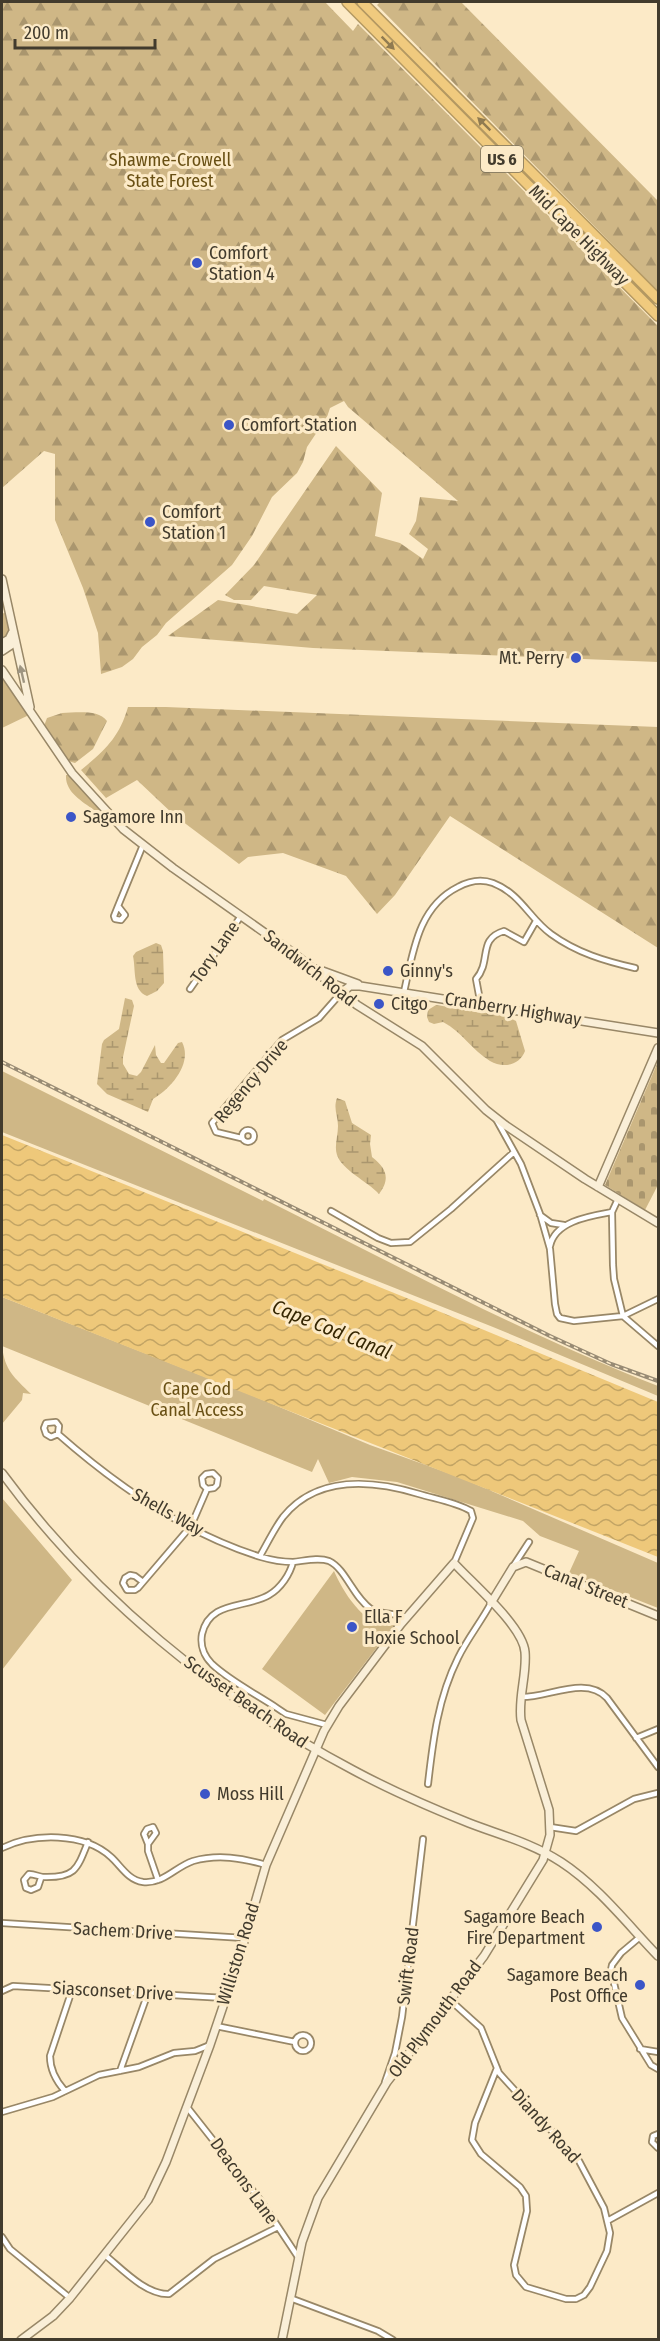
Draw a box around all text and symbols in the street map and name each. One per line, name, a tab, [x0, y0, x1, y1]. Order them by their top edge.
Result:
scale bar	[15, 12, 154, 50]
text: 200 m	[24, 22, 69, 44]
one-way arrow	[380, 36, 394, 50]
one-way arrow	[478, 117, 492, 131]
road number: US 6	[481, 146, 523, 172]
park label: Shawme-Crowell State Forest	[109, 149, 232, 192]
street label: Mid Cape Highway	[524, 180, 634, 290]
place label: Comfort Station 4	[209, 242, 275, 285]
marker: Comfort Station 4	[190, 256, 204, 270]
place label: Comfort Station	[241, 414, 357, 436]
marker: Comfort Station	[222, 418, 236, 432]
place label: Comfort Station 1	[162, 501, 226, 544]
marker: Comfort Station 1	[143, 515, 157, 529]
place label: Mt. Perry	[499, 647, 564, 669]
marker: Mt. Perry	[569, 651, 583, 665]
one-way arrow	[17, 665, 27, 683]
place label: Sagamore Inn	[83, 806, 183, 828]
marker: Sagamore Inn	[64, 810, 78, 824]
street label: Tory Lane	[186, 917, 244, 987]
street label: Sandwich Road	[259, 925, 361, 1011]
place label: Ginny's	[400, 960, 453, 982]
marker: Ginny's	[381, 964, 395, 978]
street label: Cranberry Highway	[443, 987, 583, 1031]
place label: Citgo	[391, 993, 428, 1015]
marker: Citgo	[372, 997, 386, 1011]
street label: Regency Drive	[209, 1034, 293, 1128]
water label: Cape Cod Canal	[269, 1294, 395, 1364]
park label: Cape Cod Canal Access	[150, 1378, 244, 1421]
street label: Shells Way	[128, 1483, 208, 1541]
street label: Canal Street	[541, 1559, 632, 1613]
place label: Ella F Hoxie School	[364, 1606, 460, 1649]
marker: Ella F Hoxie School	[345, 1620, 359, 1634]
street label: Scusset Beach Road	[180, 1651, 312, 1753]
place label: Moss Hill	[217, 1783, 284, 1805]
marker: Moss Hill	[198, 1787, 212, 1801]
street label: Williston Road	[212, 1900, 264, 2008]
place label: Sagamore Beach Fire Department	[464, 1906, 585, 1949]
street label: Sachem Drive	[72, 1917, 174, 1945]
marker: Sagamore Beach Fire Department	[590, 1920, 604, 1934]
street label: Swift Road	[392, 1926, 424, 2006]
street label: Old Plymouth Road	[384, 1956, 486, 2082]
place label: Sagamore Beach Post Office	[507, 1964, 628, 2007]
street label: Siasconset Drive	[52, 1977, 174, 2005]
marker: Sagamore Beach Post Office	[633, 1978, 647, 1992]
street label: Diandy Road	[507, 2084, 585, 2168]
street label: Deacons Lane	[205, 2134, 283, 2229]

